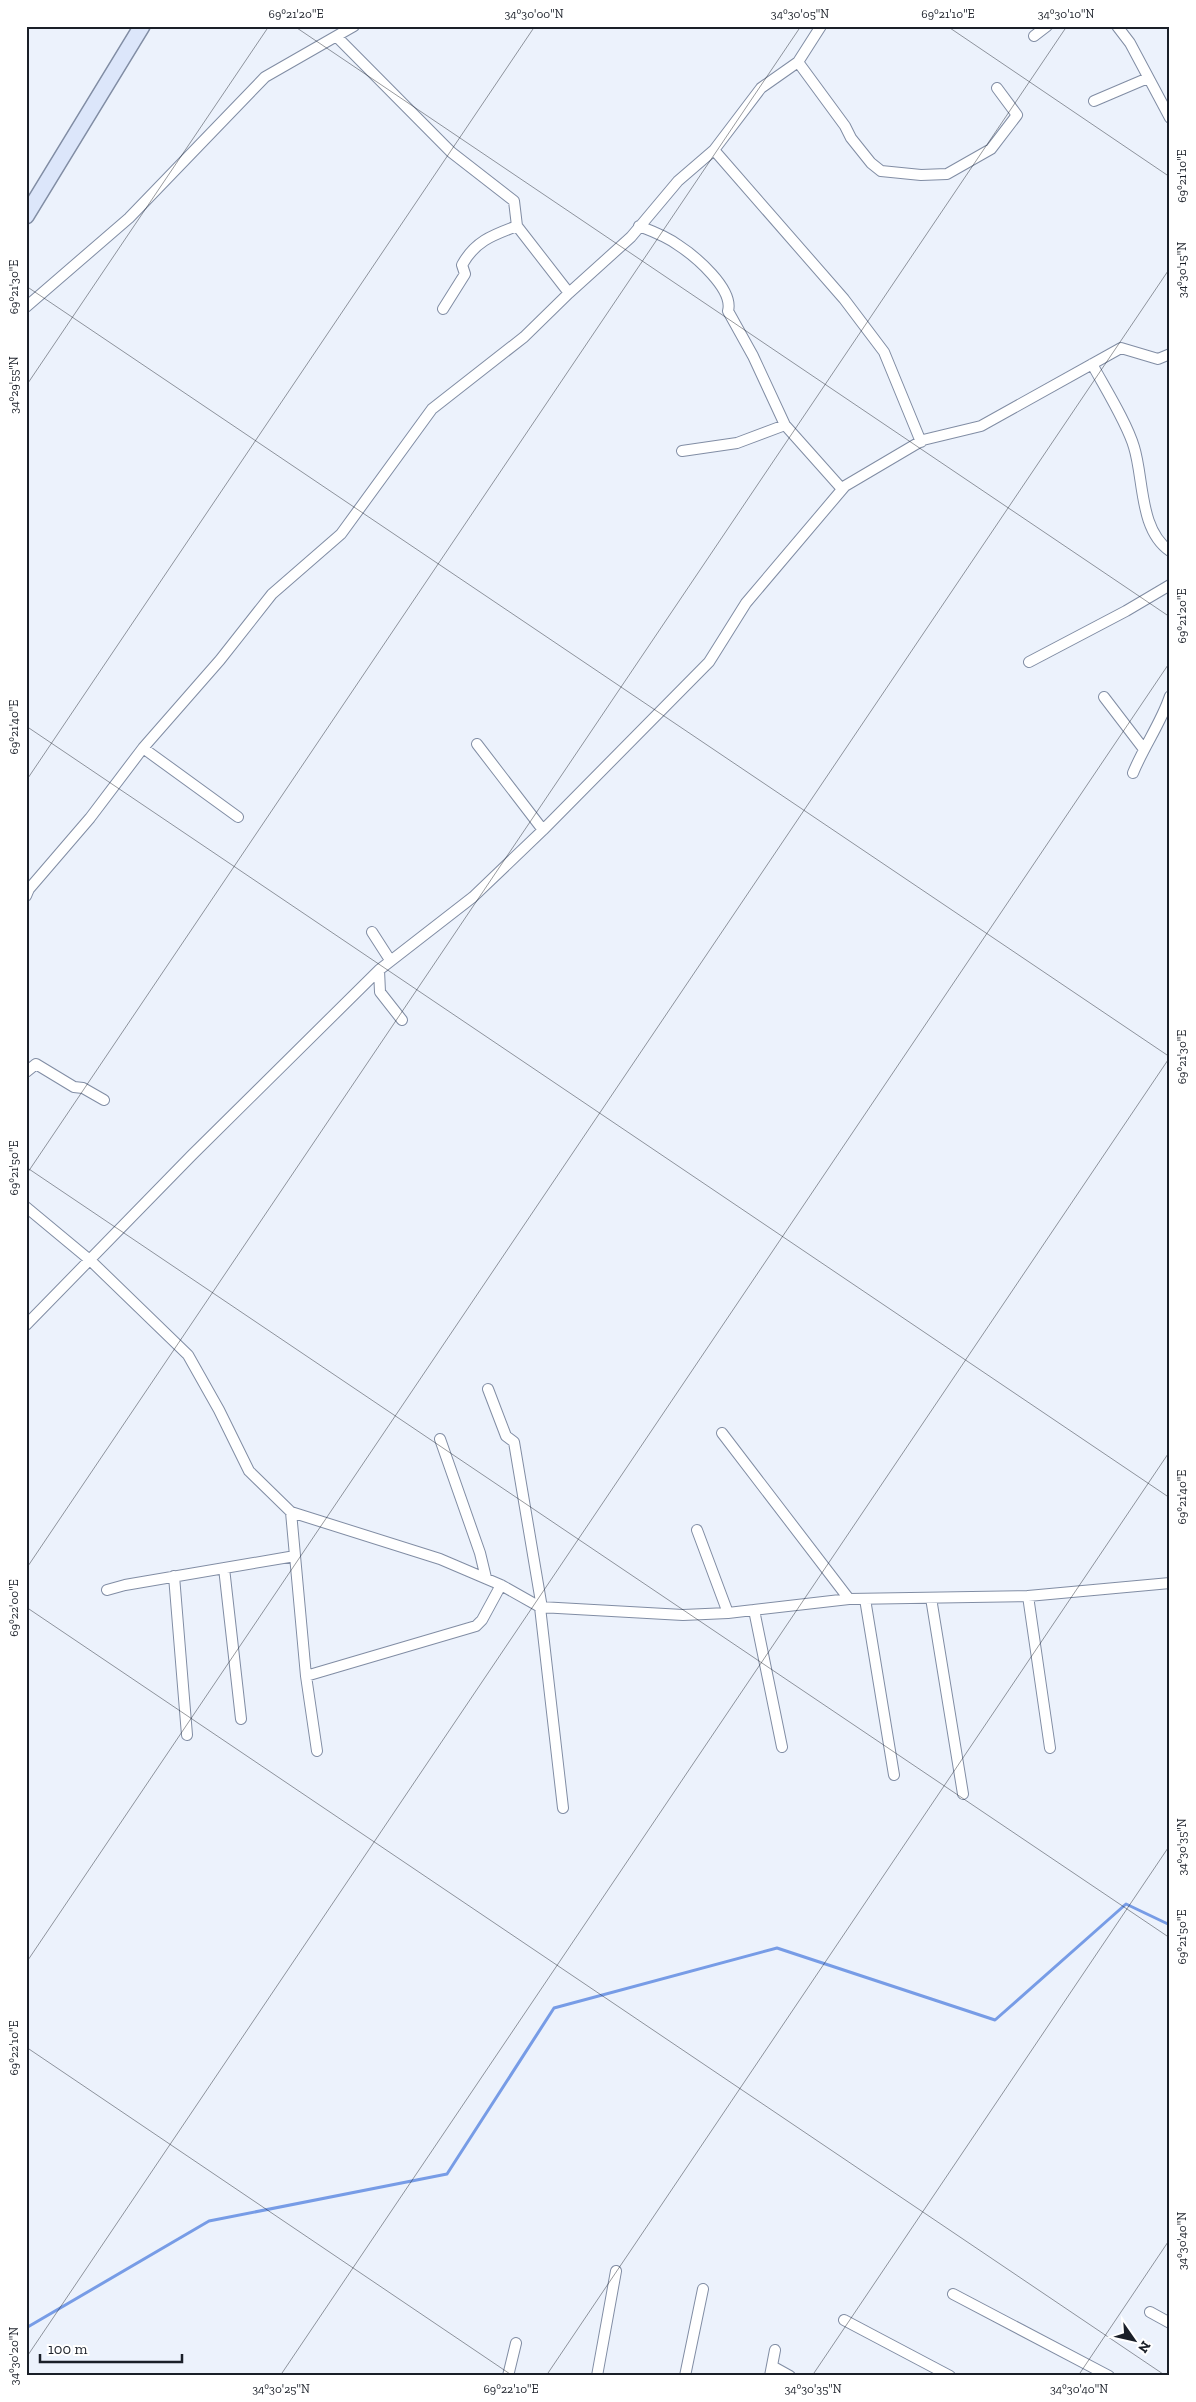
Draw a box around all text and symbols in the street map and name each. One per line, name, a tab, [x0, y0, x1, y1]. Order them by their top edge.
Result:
text: 69°21'20"E	[269, 7, 323, 21]
text: 34°30'00"N	[504, 7, 564, 21]
text: 34°30'05"N	[771, 7, 829, 21]
text: 69°21'10"E	[921, 7, 975, 21]
text: 34°30'10"N	[1038, 7, 1095, 21]
text: 69°21'10"E	[1175, 149, 1189, 203]
text: 34°30'15"N	[1175, 242, 1189, 298]
text: 69°21'30"E	[7, 260, 21, 314]
text: 34°29'55"N	[7, 356, 21, 414]
text: 69°21'20"E	[1175, 589, 1189, 643]
text: 69°21'40"E	[7, 700, 21, 754]
text: 69°21'30"E	[1175, 1030, 1189, 1084]
text: 69°21'50"E	[7, 1141, 21, 1195]
text: 69°21'40"E	[1175, 1470, 1189, 1524]
text: 69°22'00"E	[7, 1579, 21, 1637]
text: 34°30'35"N	[1175, 1818, 1189, 1876]
text: 69°21'50"E	[1175, 1910, 1189, 1964]
text: 69°22'10"E	[7, 2020, 21, 2076]
text: 34°30'40"N	[1175, 2212, 1189, 2270]
north arrow	[1108, 2314, 1158, 2364]
text: 34°30'20"N	[7, 2327, 21, 2385]
scale bar	[40, 2332, 182, 2364]
text: N	[1134, 2338, 1154, 2356]
text: 100 m	[48, 2340, 87, 2358]
text: 34°30'25"N	[252, 2382, 310, 2396]
text: 69°22'10"E	[483, 2382, 539, 2396]
text: 34°30'35"N	[784, 2382, 842, 2396]
text: 34°30'40"N	[1050, 2382, 1108, 2396]

